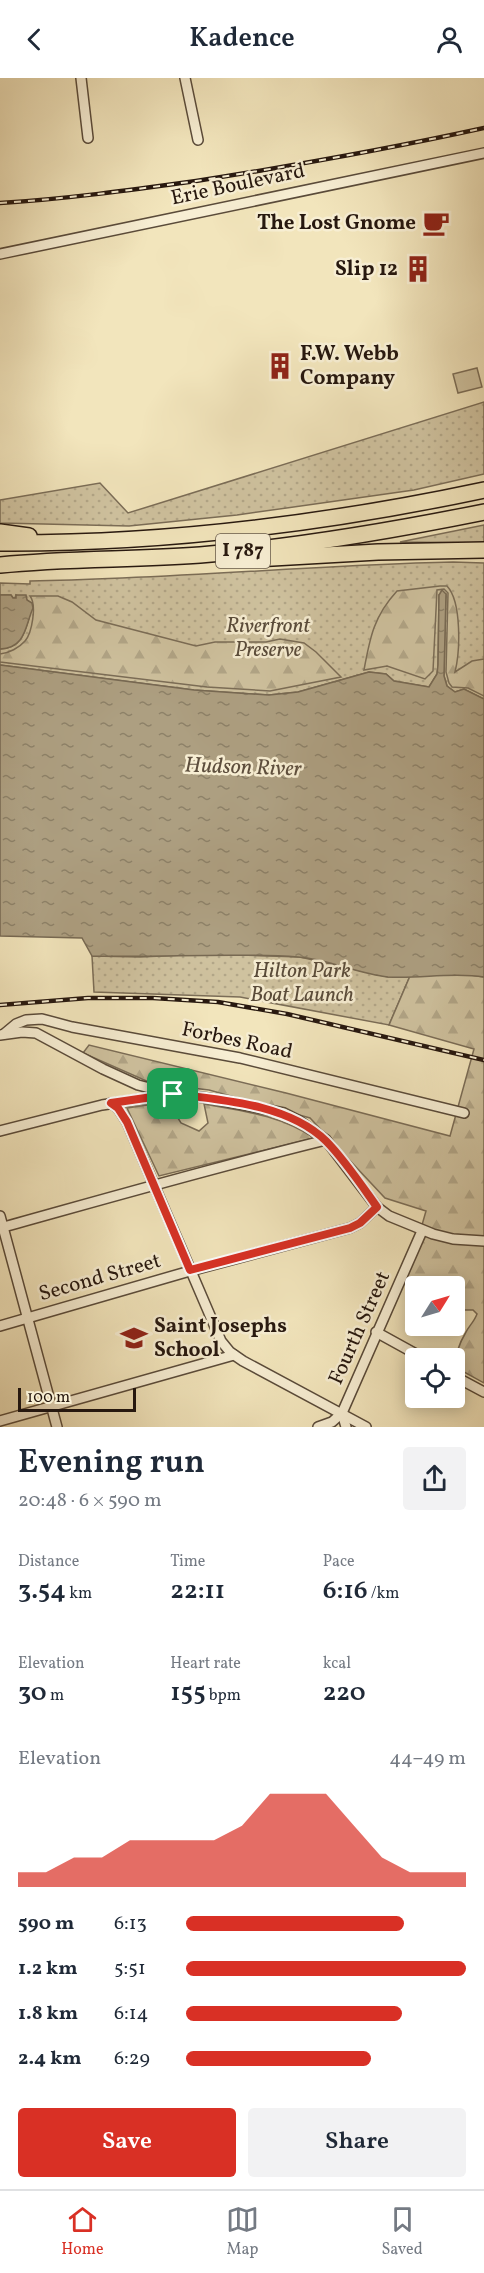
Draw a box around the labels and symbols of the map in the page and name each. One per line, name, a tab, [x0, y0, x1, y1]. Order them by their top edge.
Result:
street label: Erie Boulevard	[168, 157, 308, 213]
cafe icon: The Lost Gnome	[421, 208, 451, 238]
place label: The Lost Gnome	[257, 209, 416, 238]
building icon: Slip 12	[403, 254, 433, 284]
place label: Slip 12	[335, 255, 398, 284]
place label: F.W. Webb Company	[300, 340, 399, 393]
building icon: F.W. Webb Company	[265, 351, 295, 381]
road number: I 787	[216, 534, 270, 568]
park label: Riverfront Preserve	[226, 612, 311, 665]
water label: Hudson River	[184, 750, 303, 786]
park label: Hilton Park Boat Launch	[250, 957, 354, 1010]
street label: Forbes Road	[179, 1015, 295, 1067]
pin	[147, 1068, 198, 1119]
street label: Second Street	[36, 1247, 164, 1309]
street label: Fourth Street	[322, 1267, 398, 1389]
north arrow	[405, 1276, 465, 1336]
place label: Saint Josephs School	[154, 1312, 287, 1365]
school or university icon: Saint Josephs School	[119, 1323, 149, 1353]
scale bar	[18, 1385, 136, 1412]

